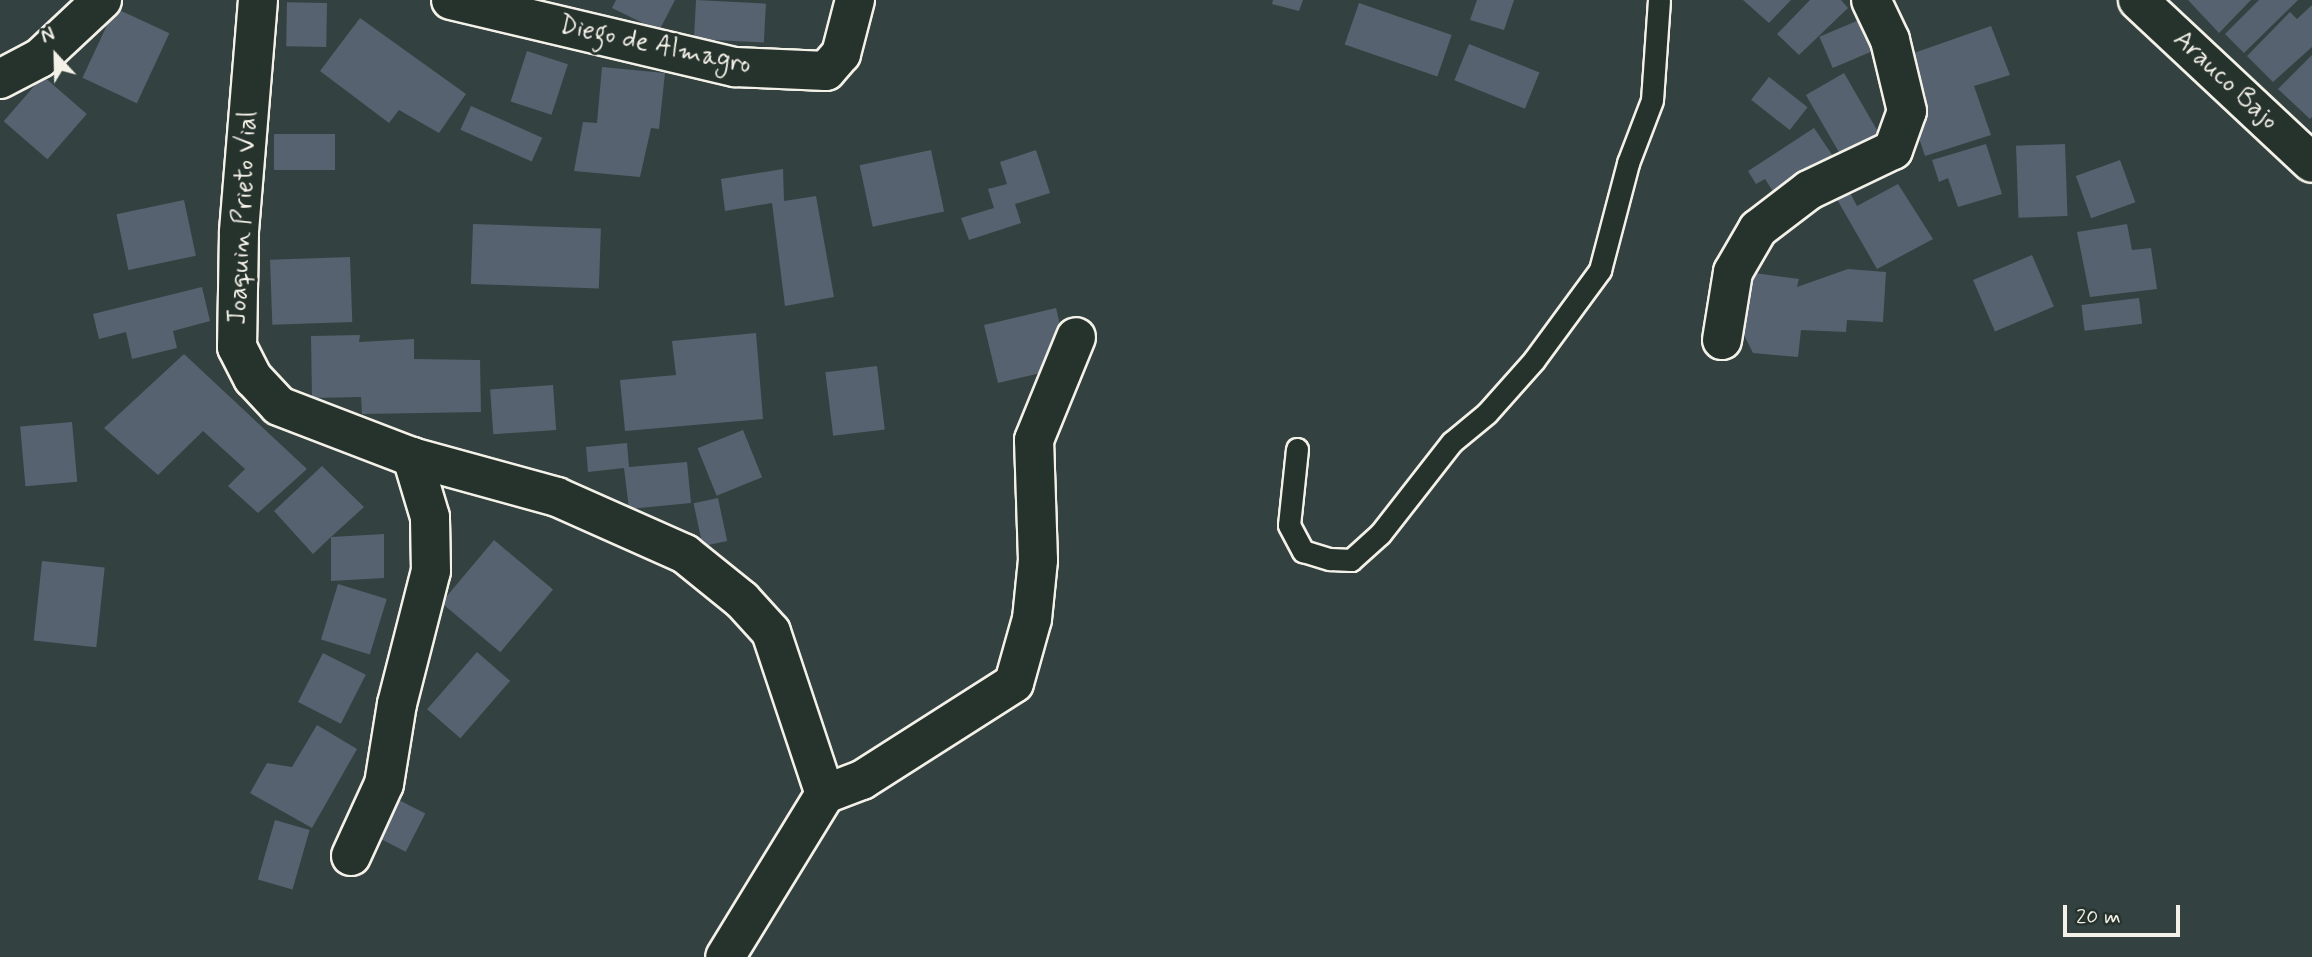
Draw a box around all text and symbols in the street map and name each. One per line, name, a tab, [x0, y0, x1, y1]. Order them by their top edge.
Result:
street label: Diego de Almagro	[558, 11, 752, 81]
north arrow	[21, 21, 91, 91]
text: N	[37, 22, 58, 50]
street label: Arauco Bajo	[2165, 24, 2285, 138]
street label: Joaquin Prieto Vial	[223, 110, 265, 326]
scale bar	[2067, 890, 2184, 934]
text: 20 m	[2076, 903, 2121, 931]

